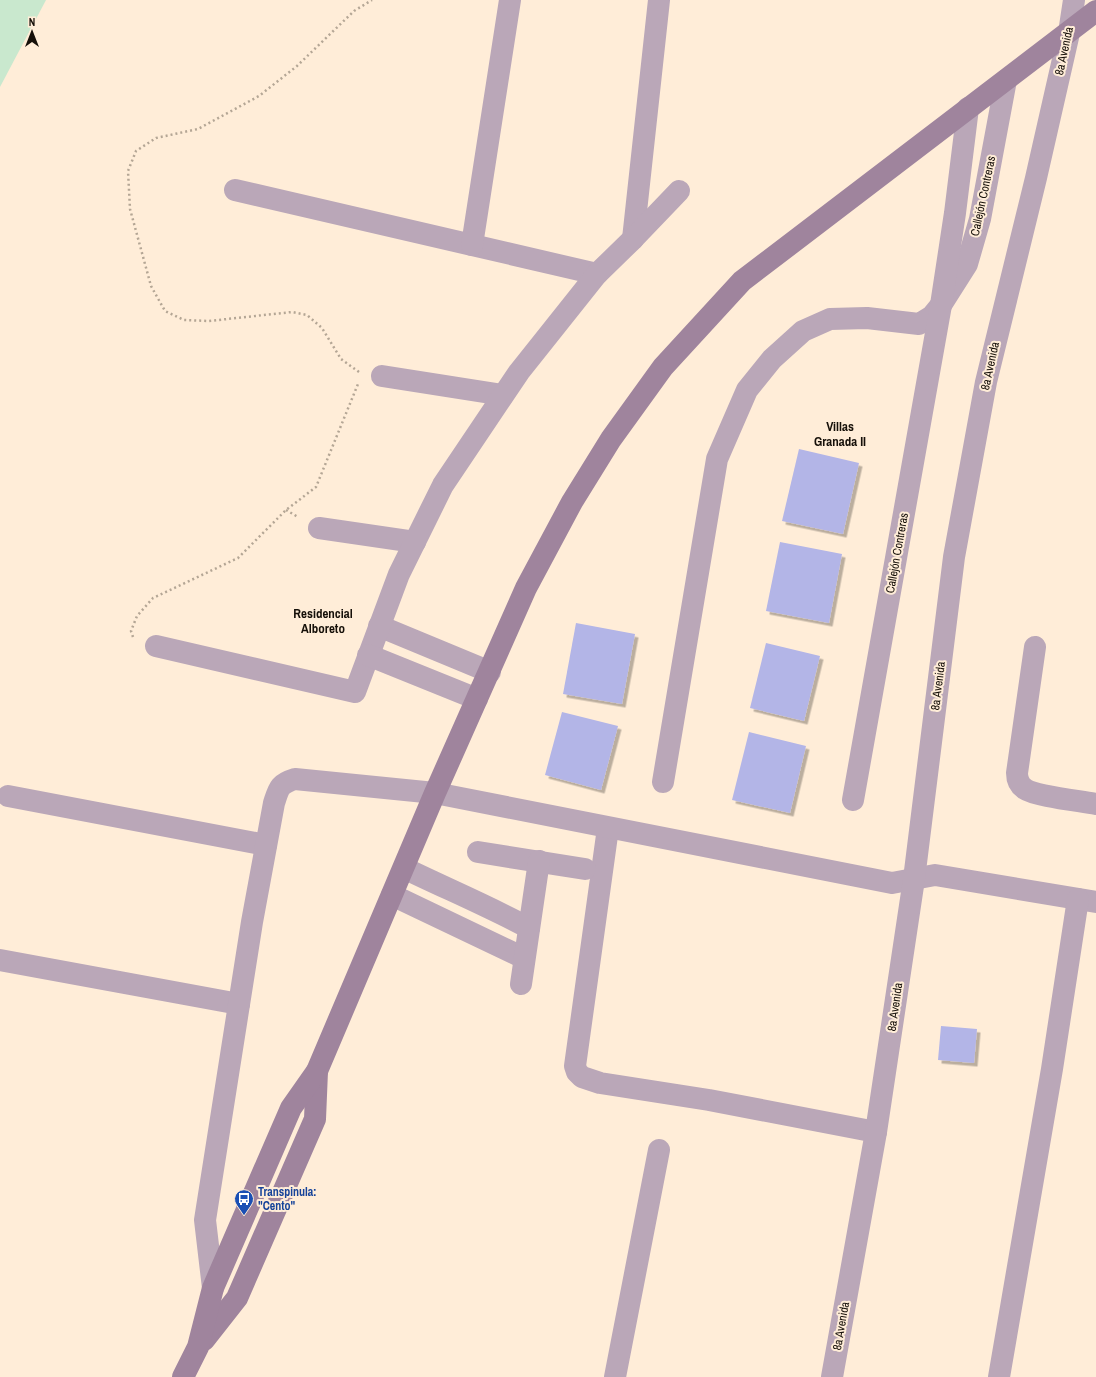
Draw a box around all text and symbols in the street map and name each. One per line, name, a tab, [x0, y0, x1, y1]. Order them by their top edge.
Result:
north arrow	[12, 12, 52, 52]
text: N	[29, 15, 35, 29]
street label: 8a Avenida	[1051, 25, 1077, 77]
street label: Callejón Contreras	[967, 154, 999, 238]
street label: 8a Avenida	[977, 340, 1003, 392]
district label: Villas Granada II	[814, 418, 866, 450]
street label: Callejón Contreras	[882, 511, 912, 595]
district label: Residencial Alboreto	[293, 605, 353, 637]
street label: 8a Avenida	[927, 660, 949, 711]
street label: 8a Avenida	[884, 981, 906, 1032]
place label: Transpinula: "Cento"	[258, 1184, 317, 1214]
bus stop icon: Transpinula: "Cento"	[233, 1188, 255, 1216]
street label: 8a Avenida	[829, 1300, 853, 1352]

